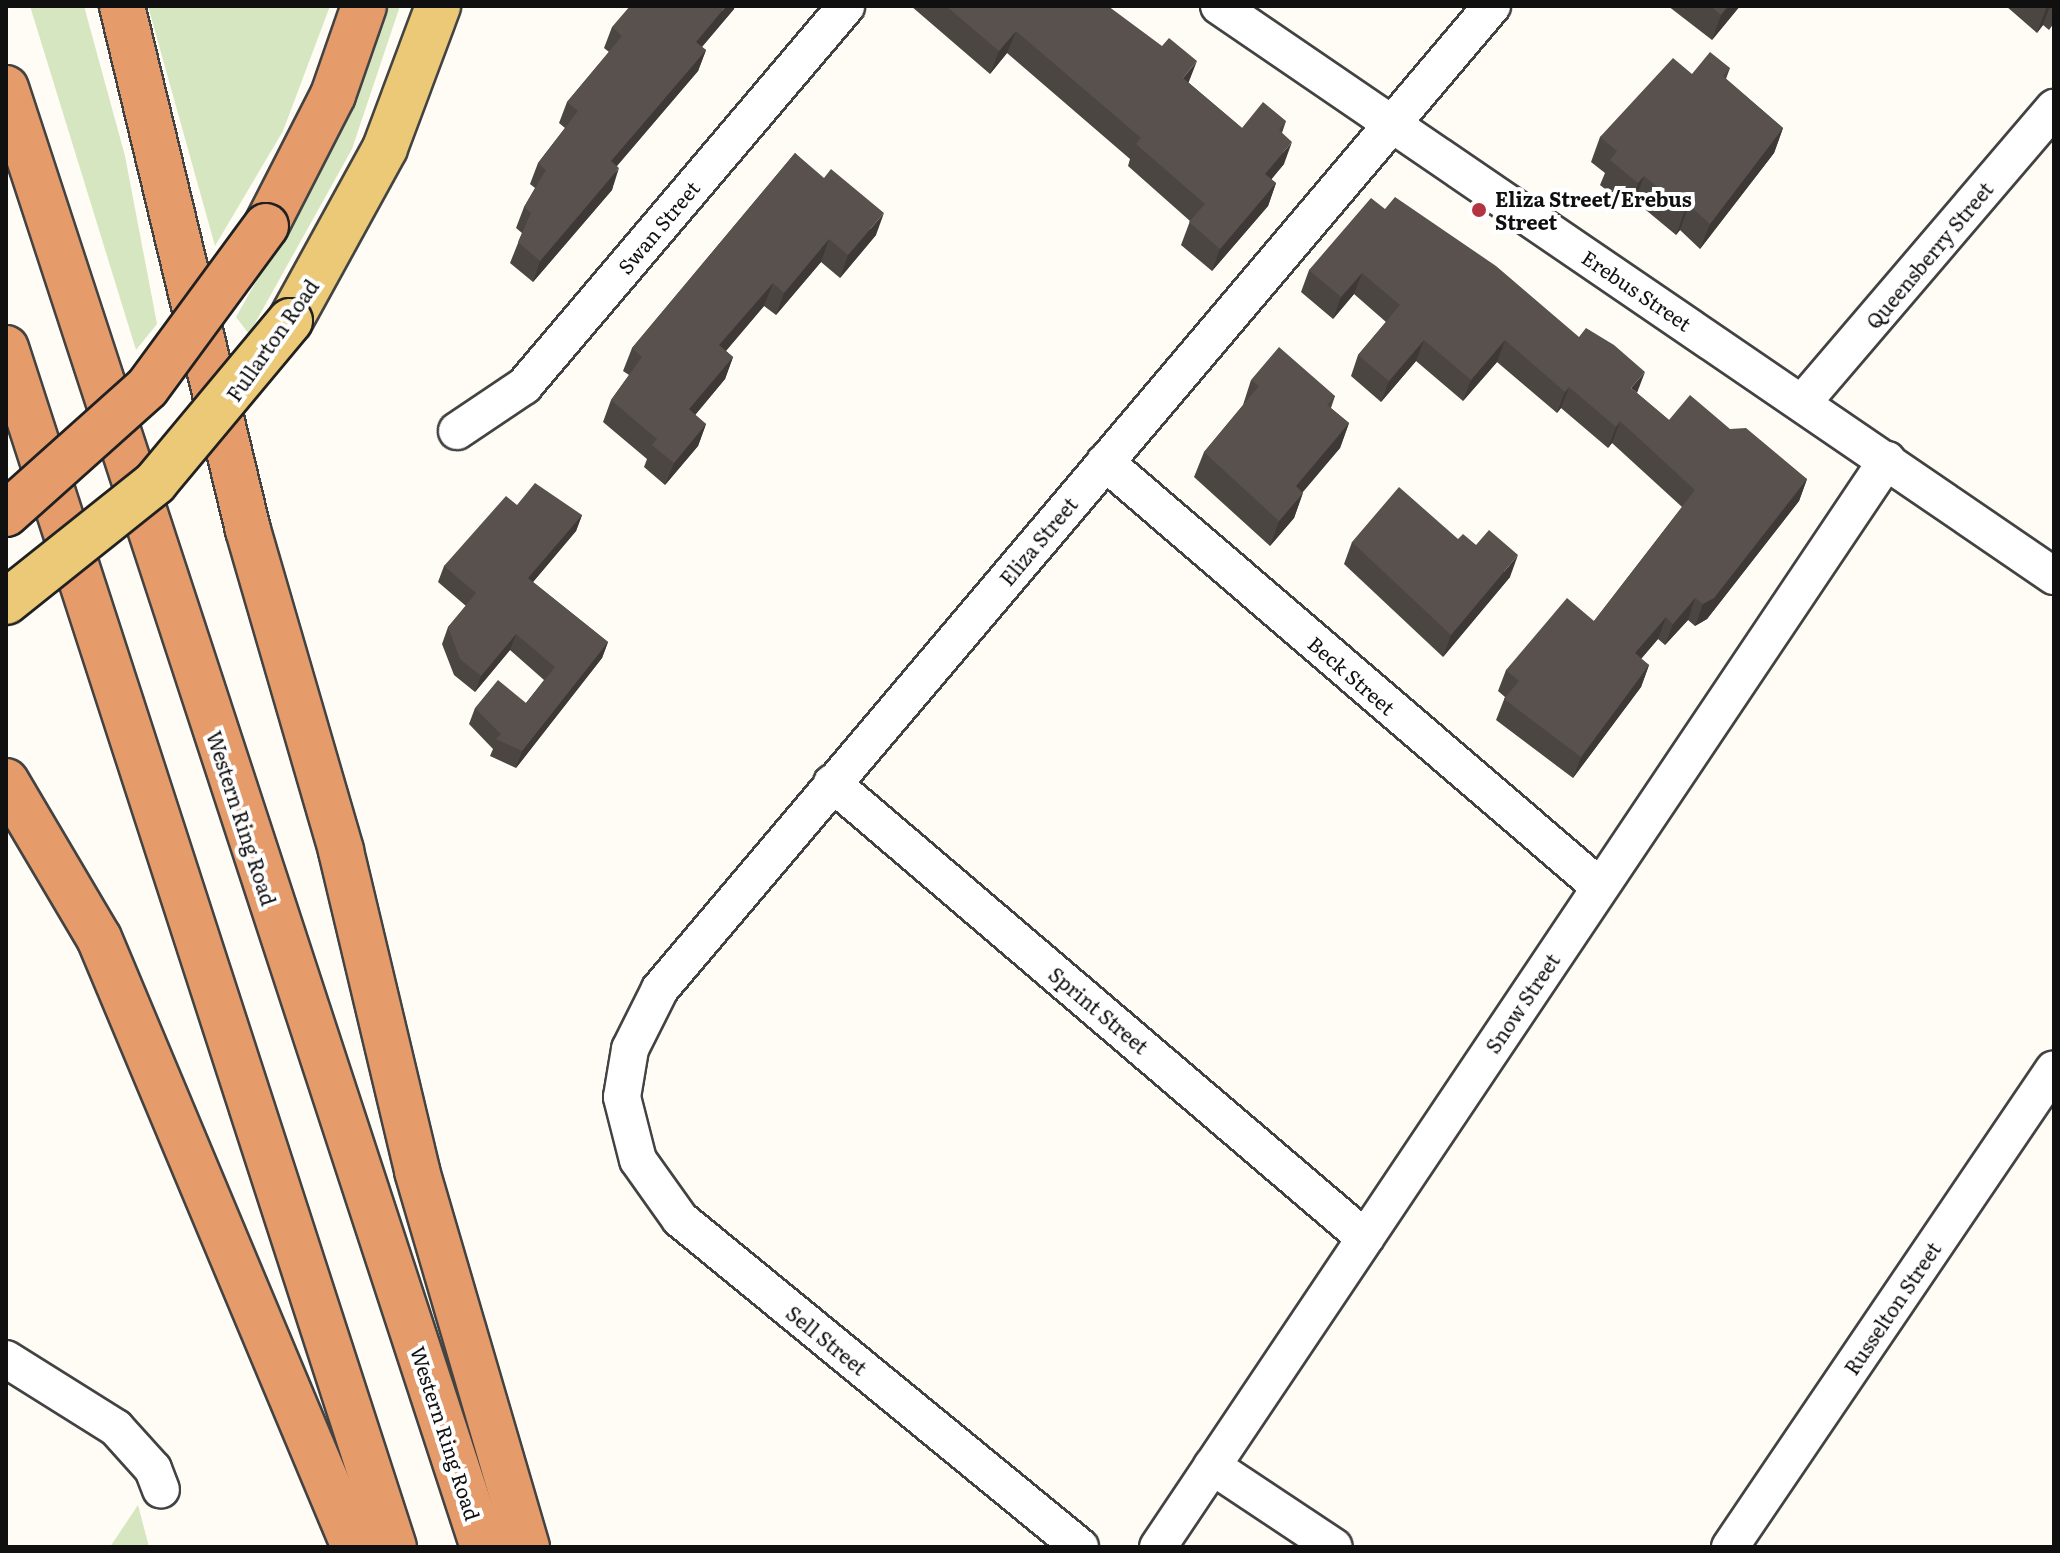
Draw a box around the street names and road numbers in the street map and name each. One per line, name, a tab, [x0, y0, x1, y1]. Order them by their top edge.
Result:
street label: Swan Street	[612, 176, 704, 278]
street label: Queensberry Street	[1861, 177, 1997, 333]
street label: Erebus Street	[1578, 245, 1696, 335]
street label: Fullarton Road	[221, 274, 323, 406]
street label: Eliza Street	[994, 492, 1082, 590]
street label: Beck Street	[1304, 631, 1400, 719]
street label: Western Ring Road	[202, 728, 282, 908]
street label: Snow Street	[1480, 949, 1564, 1057]
street label: Sprint Street	[1044, 962, 1154, 1058]
street label: Russelton Street	[1839, 1237, 1945, 1379]
street label: Sell Street	[782, 1300, 872, 1380]
street label: Western Ring Road	[406, 1343, 486, 1523]

